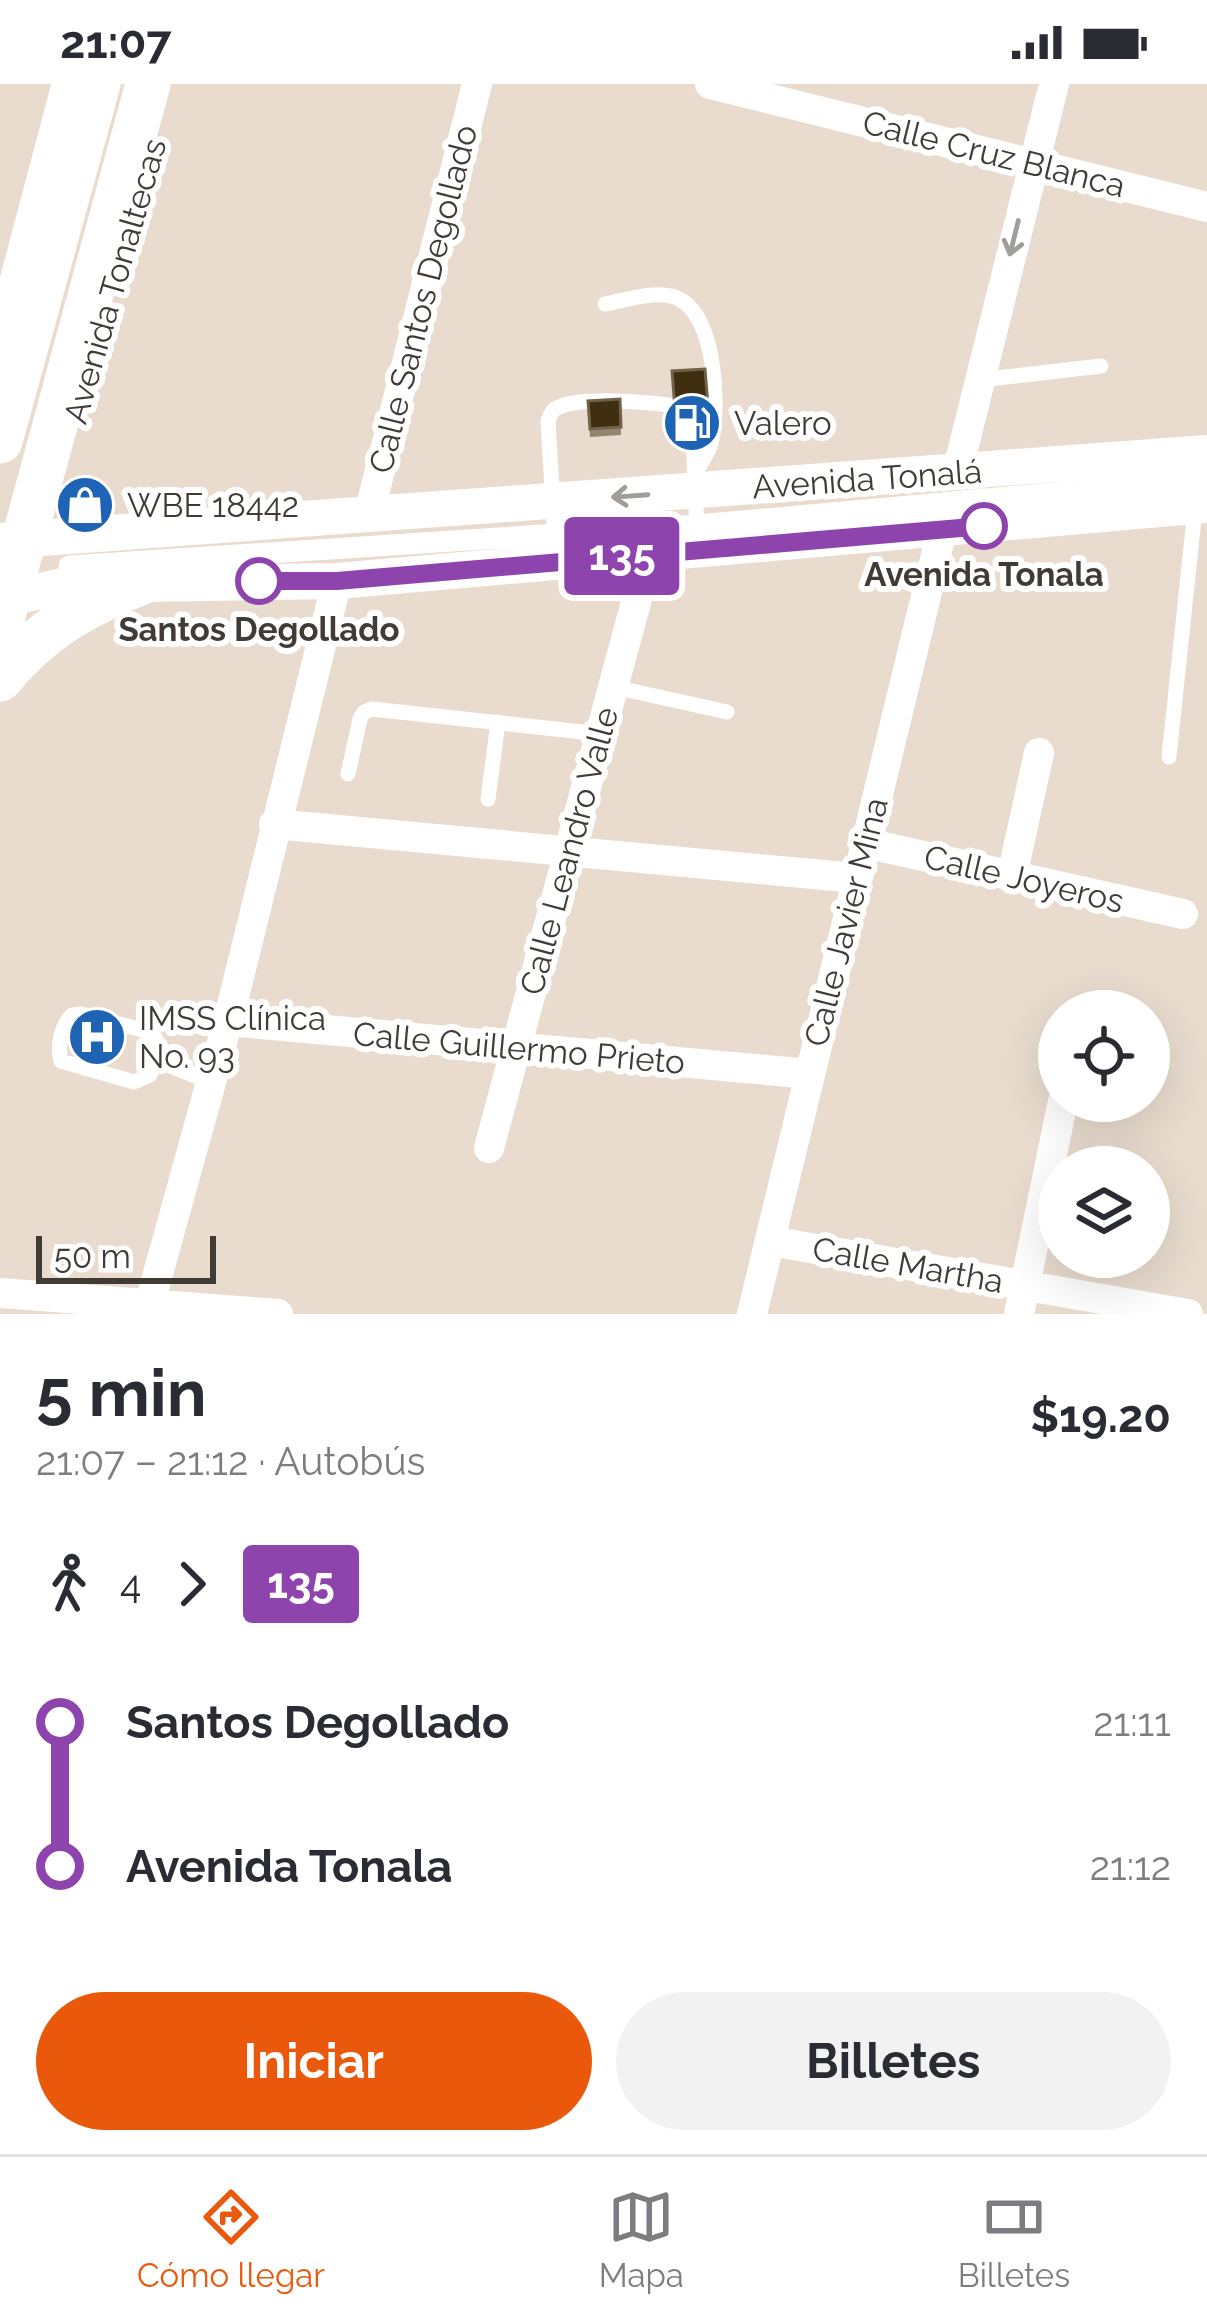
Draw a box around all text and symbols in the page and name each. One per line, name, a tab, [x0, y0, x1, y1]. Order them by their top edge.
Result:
text: 21:07	[60, 16, 172, 69]
street label: Calle Cruz Blanca	[859, 103, 1129, 205]
street label: Calle Santos Degollado	[361, 121, 485, 477]
street label: Avenida Tonaltecas	[56, 134, 174, 428]
one-way arrow	[1002, 218, 1024, 256]
fuel station icon: Valero	[661, 392, 723, 454]
place label: Valero	[734, 404, 832, 443]
street label: Avenida Tonalá	[751, 452, 983, 506]
shop icon: WBE 18442	[54, 474, 116, 536]
one-way arrow	[611, 485, 650, 508]
place label: WBE 18442	[127, 486, 299, 525]
marker: Avenida Tonala	[962, 504, 1006, 548]
line badge: 135	[553, 517, 691, 595]
text: 135	[588, 531, 656, 580]
place label: Avenida Tonala	[864, 555, 1104, 594]
marker: Santos Degollado	[237, 559, 281, 603]
place label: Santos Degollado	[118, 610, 400, 649]
street label: Calle Leandro Valle	[512, 703, 626, 999]
street label: Calle Javier Mina	[796, 793, 896, 1051]
street label: Calle Joyeros	[921, 837, 1127, 921]
map controls	[1038, 990, 1170, 1278]
button: locate	[1038, 990, 1170, 1122]
place label: IMSS Clínica No. 93	[139, 999, 326, 1076]
hospital icon: IMSS Clínica No. 93	[66, 1006, 128, 1068]
street label: Calle Guillermo Prieto	[351, 1014, 687, 1082]
button: layers	[1038, 1146, 1170, 1278]
street label: Calle Martha	[810, 1229, 1006, 1301]
scale bar	[36, 1230, 216, 1283]
text: 50 m	[54, 1237, 131, 1276]
text: 5 min	[36, 1354, 207, 1431]
text: $19.20	[1031, 1390, 1171, 1443]
text: 21:07 – 21:12 · Autobús	[36, 1438, 425, 1484]
icon: walk	[36, 1551, 102, 1617]
icon: forward	[159, 1551, 225, 1617]
text: 135	[267, 1559, 335, 1608]
text: 4	[120, 1561, 141, 1607]
text: Santos Degollado	[126, 1696, 509, 1749]
text: 21:11	[1093, 1699, 1171, 1745]
text: Avenida Tonala	[126, 1840, 452, 1893]
text: 21:12	[1090, 1843, 1171, 1889]
button: Iniciar	[36, 1992, 592, 2130]
button: Billetes	[616, 1992, 1171, 2130]
tab: Cómo llegar	[137, 2184, 325, 2295]
tab: Mapa	[599, 2184, 684, 2295]
tab: Billetes	[958, 2184, 1070, 2295]

